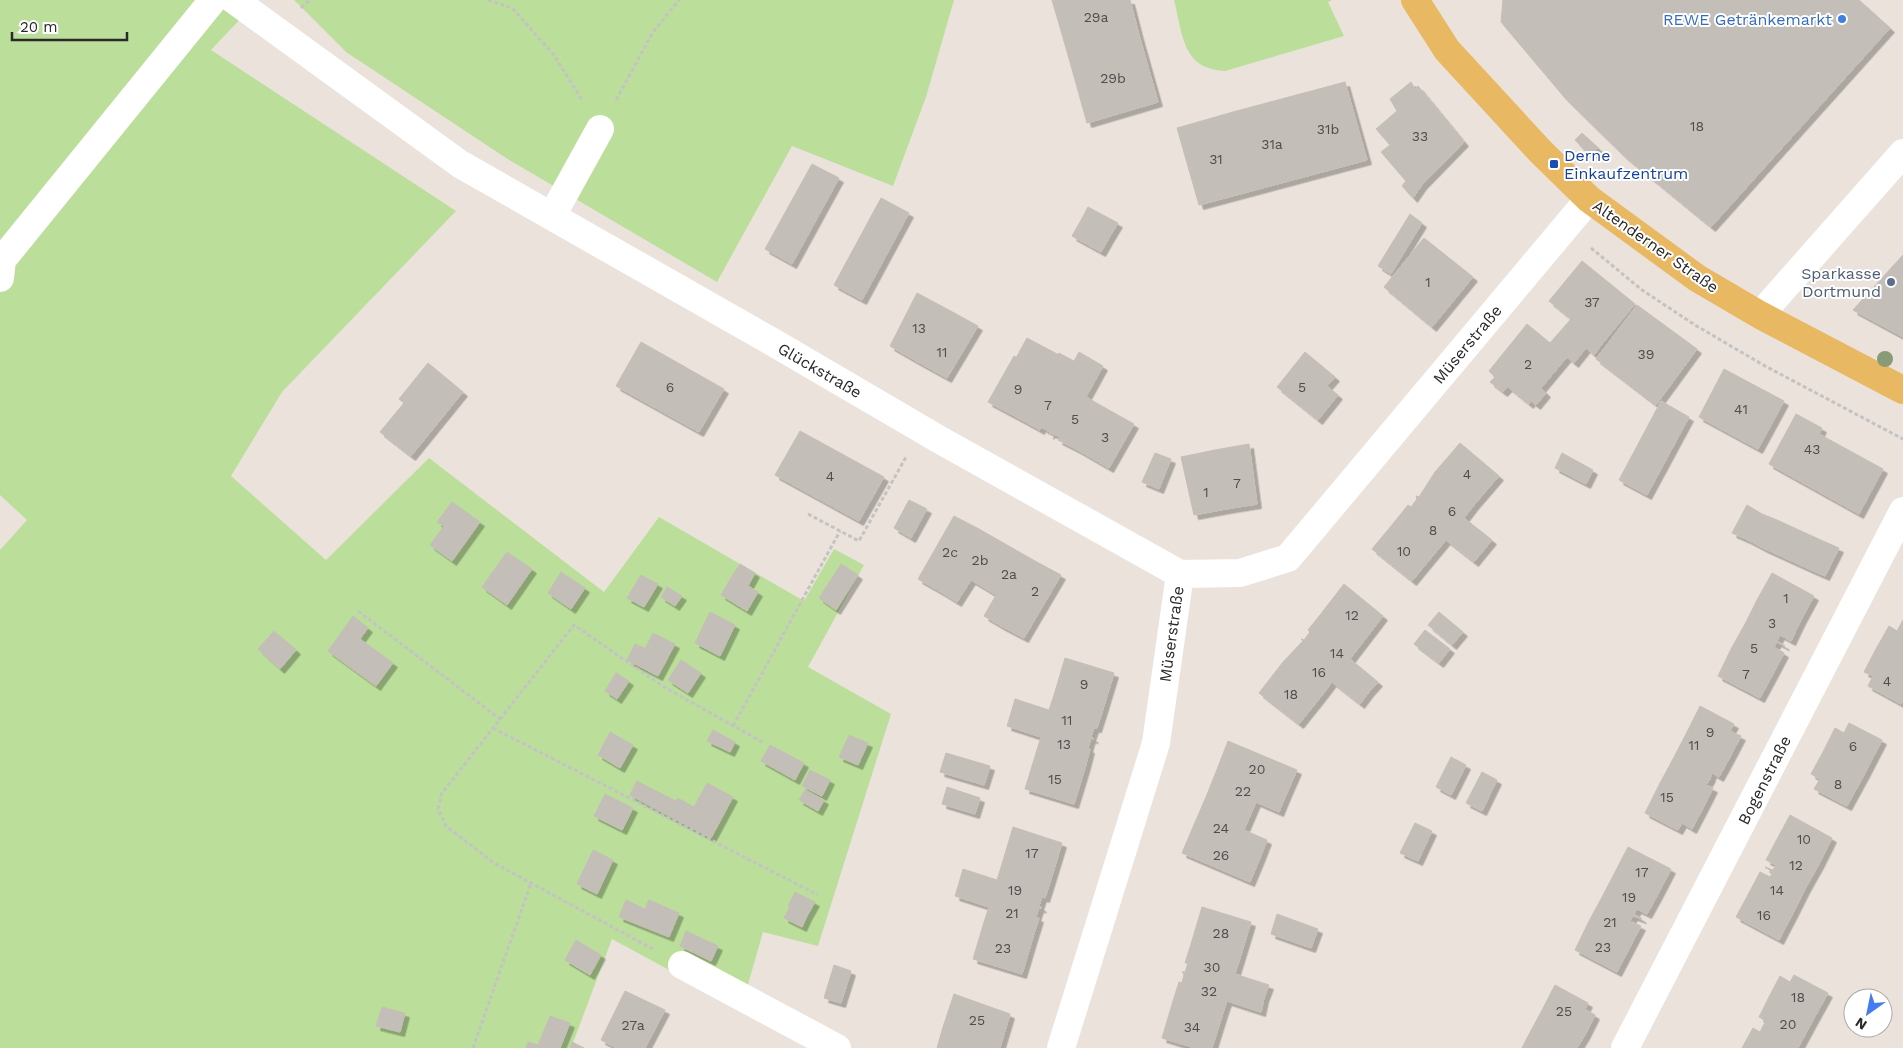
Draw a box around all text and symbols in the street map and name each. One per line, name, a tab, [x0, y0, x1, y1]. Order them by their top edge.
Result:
house number: 29a	[1084, 9, 1108, 25]
scale bar	[12, 10, 128, 42]
place label: REWE Getränkemarkt	[1663, 10, 1832, 29]
marker: REWE Getränkemarkt	[1836, 13, 1848, 25]
text: 20 m	[20, 18, 58, 36]
house number: 29b	[1100, 70, 1126, 86]
house number: 18	[1690, 118, 1704, 134]
house number: 31b	[1317, 121, 1339, 137]
house number: 33	[1412, 128, 1428, 144]
house number: 31a	[1261, 136, 1283, 152]
place label: Derne Einkaufzentrum	[1564, 146, 1688, 183]
house number: 31	[1209, 151, 1223, 167]
marker: Derne Einkaufzentrum	[1548, 158, 1560, 170]
street label: Altenderner Straße	[1589, 196, 1722, 297]
place label: Sparkasse Dortmund	[1801, 264, 1881, 301]
house number: 1	[1425, 274, 1431, 290]
marker: Sparkasse Dortmund	[1885, 276, 1897, 288]
house number: 37	[1584, 294, 1600, 310]
street label: Müserstraße	[1429, 301, 1506, 388]
house number: 13	[912, 320, 926, 336]
street label: Glückstraße	[774, 339, 865, 402]
house number: 11	[937, 344, 947, 360]
house number: 39	[1638, 346, 1654, 362]
house number: 2	[1524, 356, 1532, 372]
house number: 6	[666, 379, 674, 395]
house number: 5	[1298, 379, 1306, 395]
house number: 9	[1014, 381, 1022, 397]
house number: 7	[1044, 397, 1052, 413]
house number: 41	[1734, 401, 1748, 417]
house number: 5	[1071, 411, 1079, 427]
house number: 3	[1101, 429, 1109, 445]
house number: 43	[1804, 441, 1820, 457]
house number: 4	[1463, 466, 1471, 482]
house number: 4	[826, 468, 834, 484]
house number: 7	[1233, 475, 1241, 491]
house number: 1	[1203, 484, 1209, 500]
house number: 6	[1448, 503, 1456, 519]
house number: 8	[1429, 522, 1437, 538]
house number: 10	[1397, 543, 1411, 559]
house number: 2c	[942, 544, 958, 560]
house number: 2b	[972, 552, 988, 568]
house number: 2a	[1001, 566, 1017, 582]
house number: 2	[1031, 583, 1039, 599]
street label: Müserstraße	[1155, 585, 1188, 683]
house number: 1	[1783, 590, 1789, 606]
house number: 12	[1345, 607, 1359, 623]
house number: 3	[1768, 615, 1776, 631]
house number: 5	[1750, 640, 1758, 656]
house number: 14	[1330, 645, 1344, 661]
house number: 16	[1312, 664, 1326, 680]
house number: 7	[1742, 666, 1750, 682]
house number: 4	[1883, 673, 1891, 689]
house number: 9	[1080, 676, 1088, 692]
house number: 18	[1284, 686, 1298, 702]
house number: 11	[1062, 712, 1072, 728]
house number: 9	[1706, 724, 1714, 740]
street label: Bogenstraße	[1734, 733, 1795, 828]
house number: 13	[1057, 736, 1071, 752]
house number: 11	[1689, 737, 1699, 753]
house number: 6	[1849, 738, 1857, 754]
house number: 20	[1249, 761, 1265, 777]
house number: 15	[1048, 771, 1062, 787]
house number: 8	[1834, 776, 1842, 792]
house number: 22	[1235, 783, 1251, 799]
house number: 15	[1660, 789, 1674, 805]
house number: 24	[1213, 820, 1229, 836]
house number: 10	[1797, 831, 1811, 847]
house number: 17	[1025, 845, 1039, 861]
house number: 26	[1213, 847, 1229, 863]
house number: 12	[1789, 857, 1803, 873]
house number: 17	[1635, 864, 1649, 880]
house number: 19	[1008, 882, 1022, 898]
house number: 14	[1770, 882, 1784, 898]
house number: 19	[1622, 889, 1636, 905]
house number: 21	[1005, 905, 1019, 921]
house number: 16	[1757, 907, 1771, 923]
house number: 21	[1603, 914, 1617, 930]
house number: 28	[1213, 925, 1229, 941]
house number: 23	[1595, 939, 1611, 955]
house number: 23	[995, 940, 1011, 956]
house number: 30	[1204, 959, 1220, 975]
house number: 32	[1201, 983, 1217, 999]
north arrow	[1843, 988, 1893, 1038]
house number: 18	[1791, 989, 1805, 1005]
house number: 25	[1556, 1003, 1572, 1019]
house number: 25	[969, 1012, 985, 1028]
text: N	[1852, 1014, 1870, 1033]
house number: 20	[1780, 1016, 1796, 1032]
house number: 27a	[621, 1017, 645, 1033]
house number: 34	[1184, 1019, 1200, 1035]

